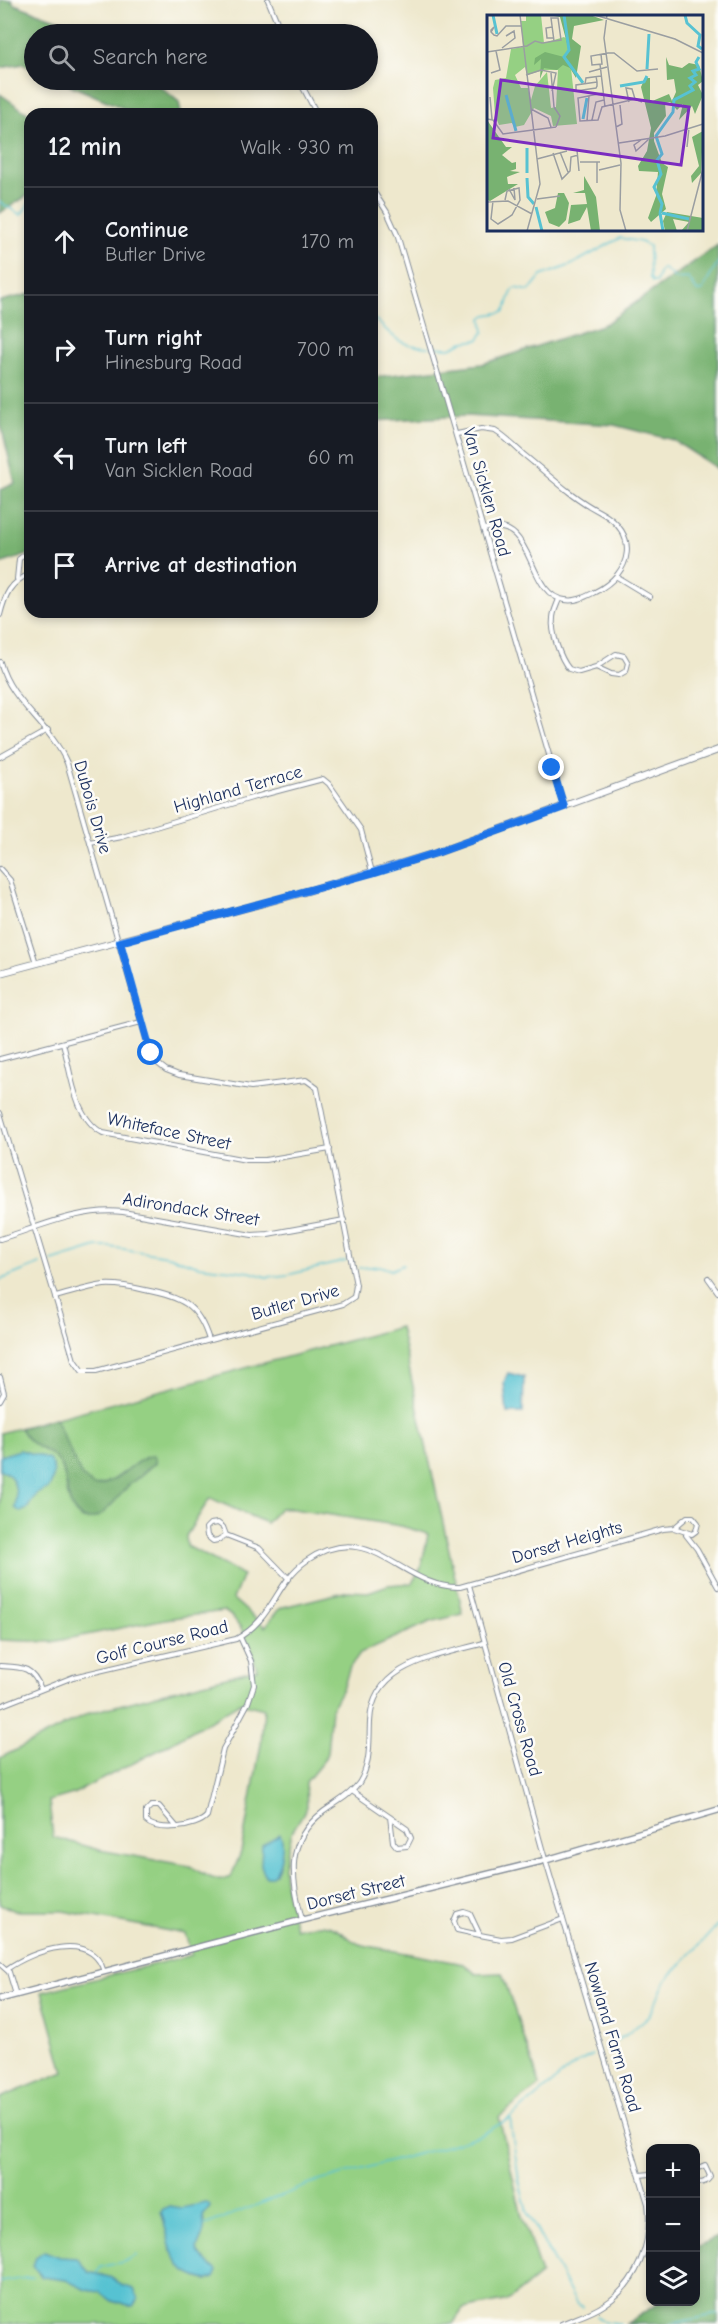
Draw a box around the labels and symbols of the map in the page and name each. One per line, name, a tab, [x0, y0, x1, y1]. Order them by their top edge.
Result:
inset map	[487, 15, 703, 231]
street label: Van Sicklen Road	[458, 425, 515, 559]
route end	[538, 754, 564, 780]
street label: Dubois Drive	[69, 758, 116, 856]
street label: Highland Terrace	[171, 761, 305, 818]
route start	[137, 1039, 163, 1065]
street label: Whiteface Street	[105, 1108, 233, 1155]
street label: Adirondack Street	[121, 1188, 261, 1231]
street label: Butler Drive	[249, 1280, 341, 1325]
street label: Dorset Heights	[510, 1517, 625, 1568]
street label: Golf Course Road	[94, 1616, 230, 1669]
street label: Old Cross Road	[493, 1659, 546, 1779]
street label: Dorset Street	[305, 1870, 408, 1915]
street label: Nowland Farm Road	[580, 1959, 645, 2115]

